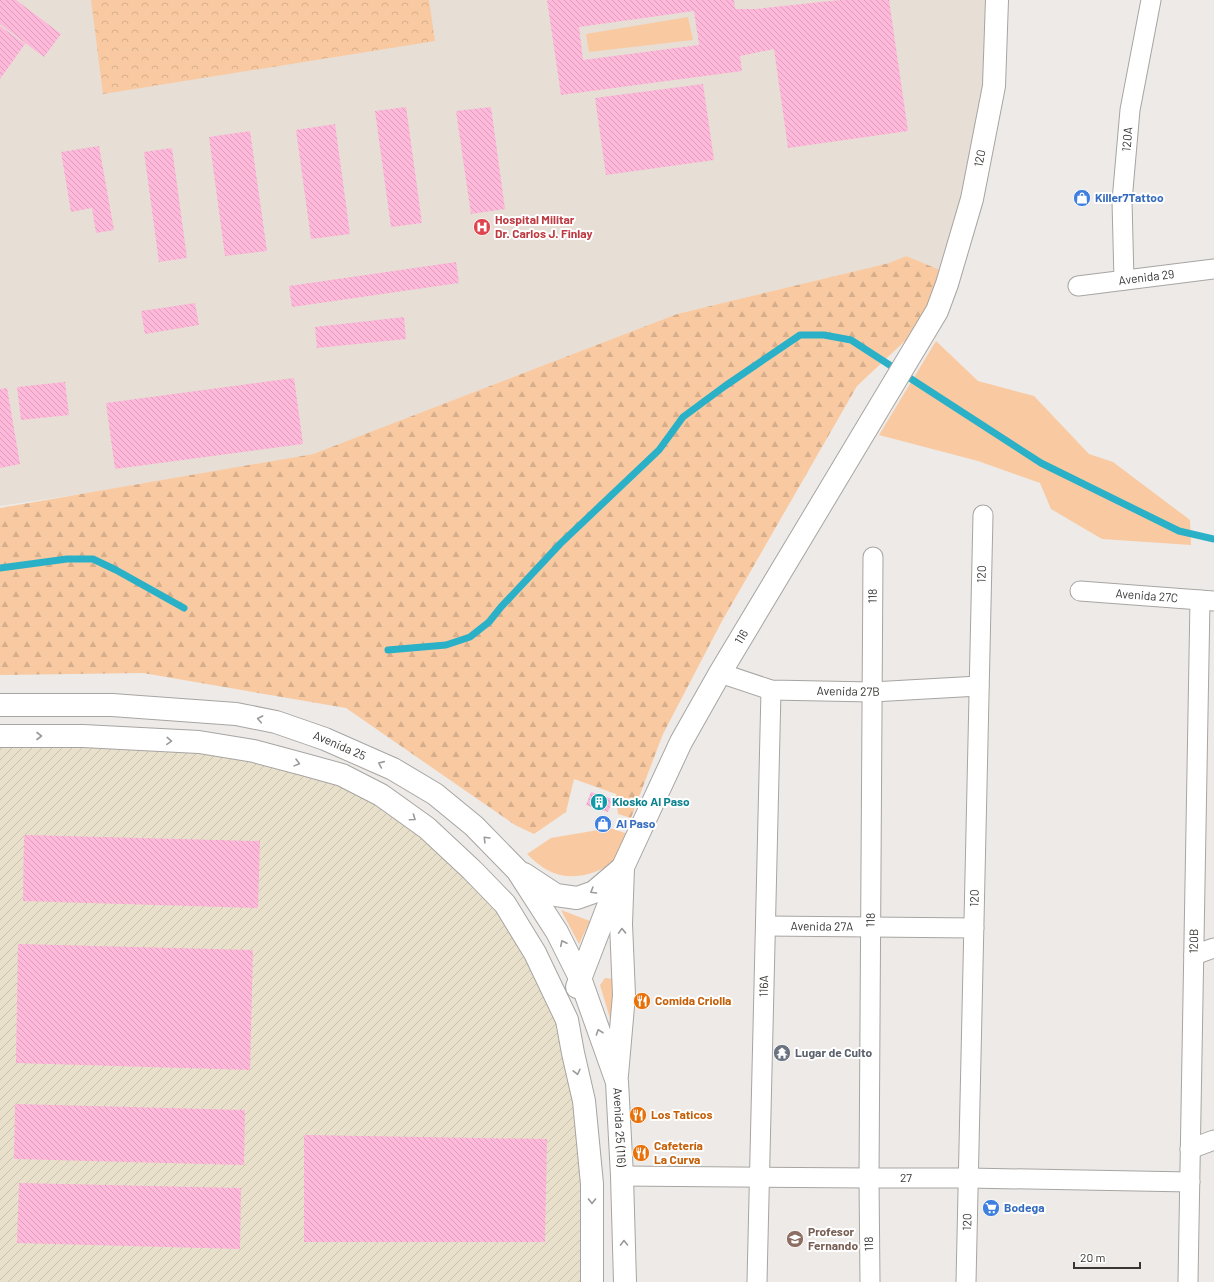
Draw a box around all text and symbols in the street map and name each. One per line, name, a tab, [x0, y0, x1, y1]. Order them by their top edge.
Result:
street label: 120A	[1118, 126, 1134, 152]
street label: 120	[970, 148, 987, 168]
shop icon: Killer7Tattoo	[1072, 188, 1092, 208]
place label: Killer7Tattoo	[1095, 190, 1164, 204]
place label: Hospital Militar Dr. Carlos J. Finlay	[495, 212, 592, 240]
hospital icon: Hospital Militar Dr. Carlos J. Finlay	[472, 217, 492, 237]
street label: Avenida 29	[1118, 266, 1175, 287]
street label: 120	[973, 565, 988, 583]
street label: Avenida 27C	[1115, 586, 1179, 604]
street label: 118	[865, 589, 879, 603]
street label: 116	[731, 627, 750, 646]
street label: Avenida 27B	[817, 683, 880, 698]
one-way arrow	[256, 715, 263, 724]
street label: Avenida 25	[312, 727, 369, 762]
one-way arrow	[36, 732, 42, 740]
one-way arrow	[166, 736, 172, 745]
one-way arrow	[293, 758, 300, 766]
one-way arrow	[378, 760, 385, 768]
building icon: Kiosko Al Paso	[589, 792, 609, 812]
place label: Kiosko Al Paso	[612, 794, 690, 808]
one-way arrow	[408, 813, 415, 820]
shop icon: Al Paso	[593, 814, 613, 834]
place label: Al Paso	[616, 816, 656, 830]
one-way arrow	[483, 836, 491, 844]
one-way arrow	[590, 887, 597, 894]
street label: 120	[966, 889, 981, 907]
street label: 118	[863, 913, 877, 927]
street label: Avenida 27A	[790, 918, 854, 933]
one-way arrow	[617, 928, 626, 934]
street label: 120B	[1186, 928, 1200, 954]
one-way arrow	[560, 940, 568, 947]
street label: 116A	[756, 975, 770, 997]
restaurant icon: Comida Criolla	[632, 991, 652, 1011]
place label: Comida Criolla	[655, 993, 731, 1007]
one-way arrow	[595, 1029, 604, 1036]
temple icon: Lugar de Culto	[772, 1043, 792, 1063]
place label: Lugar de Culto	[795, 1045, 872, 1059]
one-way arrow	[573, 1069, 581, 1076]
street label: Avenida 25 (116)	[611, 1087, 630, 1168]
restaurant icon: Los Taticos	[628, 1105, 648, 1125]
place label: Los Taticos	[651, 1107, 712, 1121]
place label: Cafetería La Curva	[654, 1138, 703, 1166]
restaurant icon: Cafetería La Curva	[631, 1143, 651, 1163]
street label: 27	[900, 1170, 912, 1184]
one-way arrow	[588, 1198, 596, 1204]
supermarket icon: Bodega	[981, 1198, 1001, 1218]
place label: Bodega	[1004, 1200, 1044, 1214]
street label: 120	[959, 1213, 974, 1231]
place label: Profesor Fernando	[808, 1224, 858, 1252]
school or university icon: Profesor Fernando	[785, 1229, 805, 1249]
street label: 118	[861, 1237, 875, 1251]
one-way arrow	[620, 1240, 628, 1246]
scale bar	[1074, 1244, 1140, 1270]
text: 20 m	[1080, 1250, 1106, 1264]

